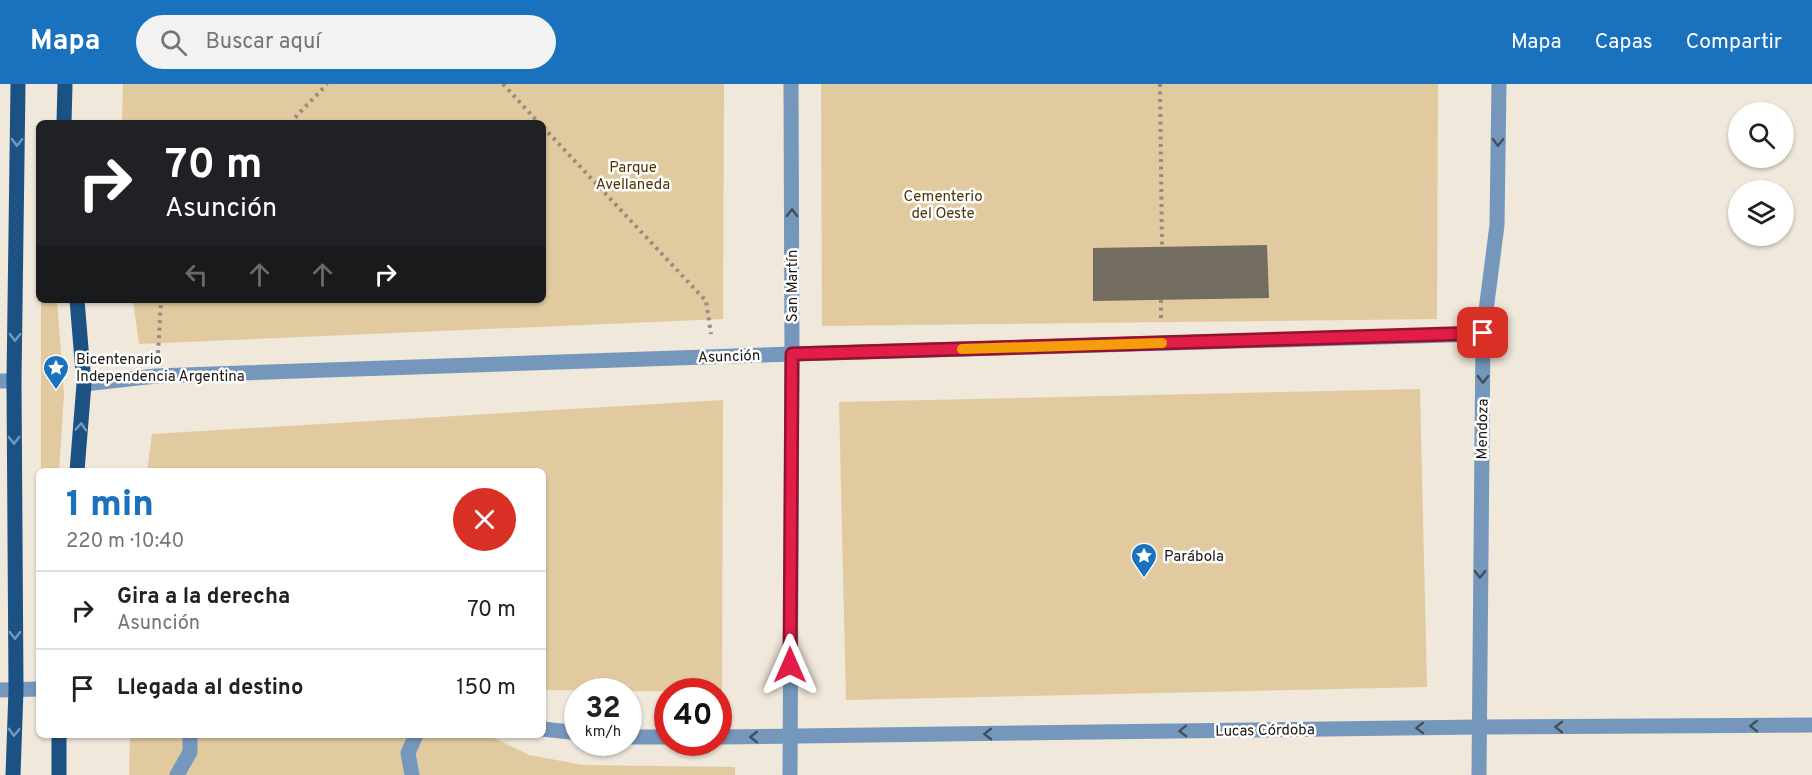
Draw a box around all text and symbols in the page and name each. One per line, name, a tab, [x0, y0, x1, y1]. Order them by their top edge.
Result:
search box	[136, 15, 556, 69]
text: Mapa	[30, 24, 100, 60]
icon: search	[157, 26, 190, 59]
text: Buscar aquí	[205, 29, 321, 56]
text: Mapa	[1511, 29, 1562, 56]
text: Capas	[1595, 29, 1653, 56]
text: Compartir	[1686, 29, 1782, 56]
map controls	[1728, 102, 1794, 246]
button: search	[1728, 102, 1794, 168]
one-way arrow	[11, 138, 23, 147]
one-way arrow	[1492, 138, 1504, 147]
text: 70 m	[165, 140, 263, 193]
icon: right	[66, 144, 144, 222]
park label: Parque Avellaneda	[596, 159, 670, 195]
button: layers	[1728, 180, 1794, 246]
park label: Cementerio del Oeste	[903, 188, 983, 224]
text: Asunción	[165, 192, 277, 226]
one-way arrow	[786, 208, 798, 217]
street label: San Martín	[784, 250, 803, 322]
icon: left	[180, 258, 213, 291]
icon: ahead	[243, 258, 276, 291]
icon: ahead	[306, 258, 339, 291]
icon: right	[369, 258, 402, 291]
pin	[1457, 307, 1508, 358]
icon: arrive	[1466, 316, 1499, 349]
one-way arrow	[9, 333, 21, 342]
street label: Asunción	[698, 347, 761, 368]
place label: Bicentenario Independencia Argentina	[76, 351, 245, 387]
place icon: Bicentenario Independencia Argentina	[41, 353, 71, 391]
one-way arrow	[1477, 374, 1489, 383]
street label: Mendoza	[1473, 398, 1494, 460]
one-way arrow	[74, 423, 87, 432]
one-way arrow	[8, 435, 20, 444]
text: 1 min	[66, 483, 154, 529]
button: close	[453, 488, 516, 551]
text: 220 m · 10:40	[66, 529, 184, 555]
place icon: Parábola	[1129, 541, 1159, 579]
place label: Parábola	[1164, 548, 1224, 567]
one-way arrow	[1474, 569, 1487, 578]
text: Gira a la derecha	[117, 584, 290, 611]
icon: right	[66, 594, 99, 627]
text: 70 m	[467, 597, 516, 624]
text: Asunción	[117, 611, 200, 637]
one-way arrow	[9, 630, 21, 639]
position arrow	[758, 633, 822, 697]
icon: arrive	[66, 672, 99, 705]
text: Llegada al destino	[117, 675, 303, 702]
text: 150 m	[456, 675, 516, 702]
speed limit sign: 40	[654, 678, 732, 756]
text: 32	[585, 691, 621, 728]
one-way arrow	[1749, 720, 1758, 732]
street label: Lucas Córdoba	[1215, 721, 1315, 742]
one-way arrow	[1554, 721, 1563, 733]
one-way arrow	[1416, 722, 1425, 734]
text: km/h	[585, 723, 621, 742]
one-way arrow	[1179, 725, 1188, 738]
one-way arrow	[8, 728, 21, 737]
one-way arrow	[984, 728, 993, 740]
one-way arrow	[750, 731, 759, 743]

